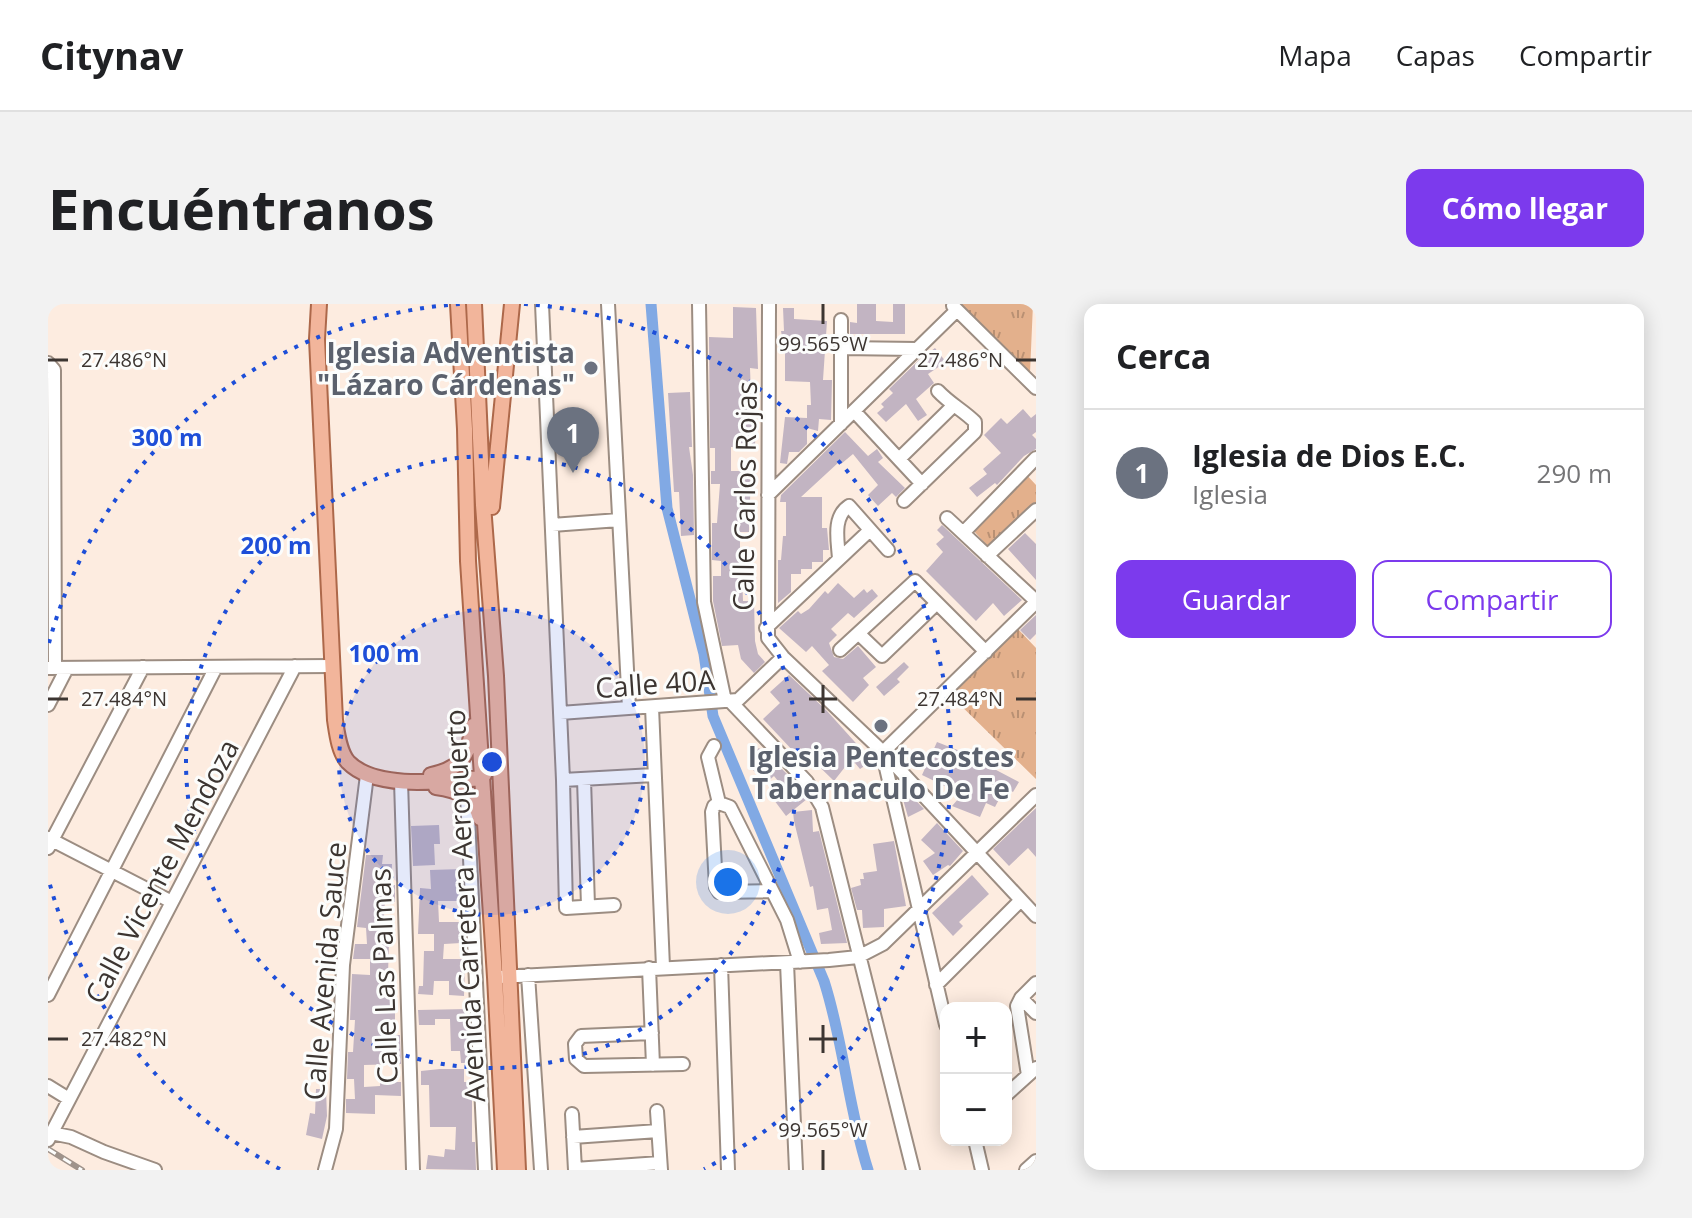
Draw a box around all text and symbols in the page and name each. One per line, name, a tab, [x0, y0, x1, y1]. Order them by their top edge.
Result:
text: Citynav	[40, 29, 183, 81]
text: Mapa	[1278, 36, 1352, 74]
text: Capas	[1396, 36, 1475, 74]
text: Compartir	[1519, 36, 1652, 74]
button: Cómo llegar	[1406, 169, 1644, 247]
text: Encuéntranos	[48, 170, 435, 246]
text: 99.565°W	[778, 330, 868, 357]
place label: Iglesia Adventista "Lázaro Cárdenas"	[317, 333, 575, 403]
text: Cerca	[1116, 333, 1211, 379]
text: 27.486°N	[81, 346, 167, 373]
text: 27.486°N	[917, 346, 1003, 373]
marker: Iglesia Adventista "Lázaro Cárdenas"	[582, 359, 600, 377]
street label: Calle Carlos Rojas	[723, 381, 765, 611]
pin: 1	[547, 407, 599, 473]
text: 300 m	[132, 420, 202, 453]
text: Iglesia de Dios E.C.	[1192, 435, 1466, 476]
text: 1	[1135, 455, 1149, 491]
text: 290 m	[1537, 455, 1612, 491]
text: Iglesia	[1192, 476, 1268, 512]
text: 200 m	[241, 528, 311, 561]
button: Guardar	[1116, 560, 1356, 638]
button: Compartir	[1372, 560, 1612, 638]
text: 100 m	[349, 636, 419, 669]
street label: Calle 40A	[594, 660, 716, 706]
text: 27.484°N	[81, 685, 167, 712]
text: 27.484°N	[917, 685, 1003, 712]
street label: Avenida Carretera Aeropuerto	[435, 709, 493, 1103]
marker: Iglesia Pentecostes Tabernaculo De Fe	[872, 717, 890, 735]
street label: Calle Vicente Mendoza	[75, 732, 247, 1010]
place label: Iglesia Pentecostes Tabernaculo De Fe	[748, 737, 1014, 807]
centre of rings	[478, 748, 506, 776]
street label: Calle Avenida Sauce	[294, 840, 354, 1102]
your location	[708, 862, 748, 902]
street label: Calle Las Palmas	[360, 868, 406, 1084]
map controls	[940, 1002, 1012, 1146]
button: +	[940, 1002, 1012, 1074]
text: 27.482°N	[81, 1025, 167, 1052]
button: −	[940, 1074, 1012, 1146]
text: 99.565°W	[778, 1116, 868, 1143]

